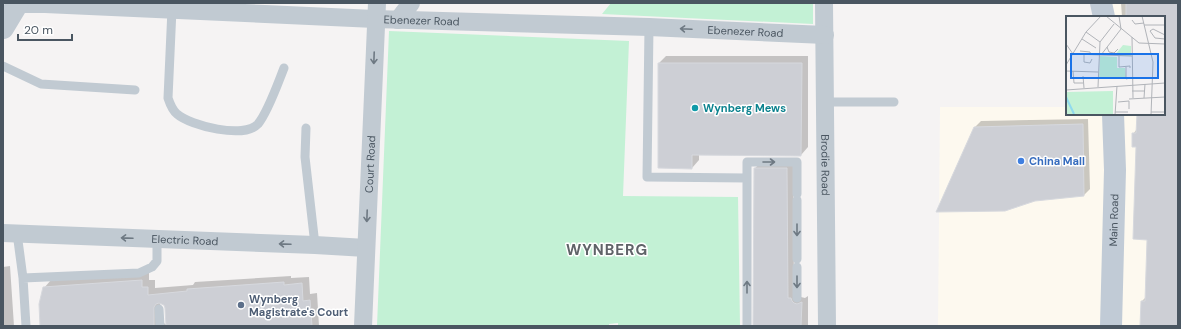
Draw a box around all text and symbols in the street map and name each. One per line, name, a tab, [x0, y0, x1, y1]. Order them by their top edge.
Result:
street label: Ebenezer Road	[384, 12, 460, 28]
scale bar	[18, 16, 72, 42]
inset map	[1066, 16, 1165, 115]
text: 20 m	[24, 22, 53, 38]
street label: Ebenezer Road	[707, 23, 784, 40]
one-way arrow	[680, 25, 693, 33]
one-way arrow	[370, 51, 377, 64]
place label: Wynberg Mews	[703, 101, 786, 115]
marker: Wynberg Mews	[690, 103, 700, 113]
street label: Brodie Road	[818, 134, 833, 196]
street label: Court Road	[362, 135, 378, 193]
place label: China Mall	[1029, 154, 1085, 168]
marker: China Mall	[1016, 156, 1026, 166]
one-way arrow	[762, 158, 775, 166]
street label: Main Road	[1106, 193, 1121, 247]
one-way arrow	[363, 209, 371, 222]
one-way arrow	[793, 223, 801, 236]
street label: Electric Road	[151, 232, 219, 248]
one-way arrow	[121, 234, 134, 242]
one-way arrow	[279, 240, 292, 248]
district label: WYNBERG	[566, 240, 648, 260]
one-way arrow	[793, 275, 801, 288]
one-way arrow	[743, 281, 751, 294]
place label: Wynberg Magistrate's Court	[249, 292, 348, 319]
marker: Wynberg Magistrate's Court	[236, 300, 246, 310]

